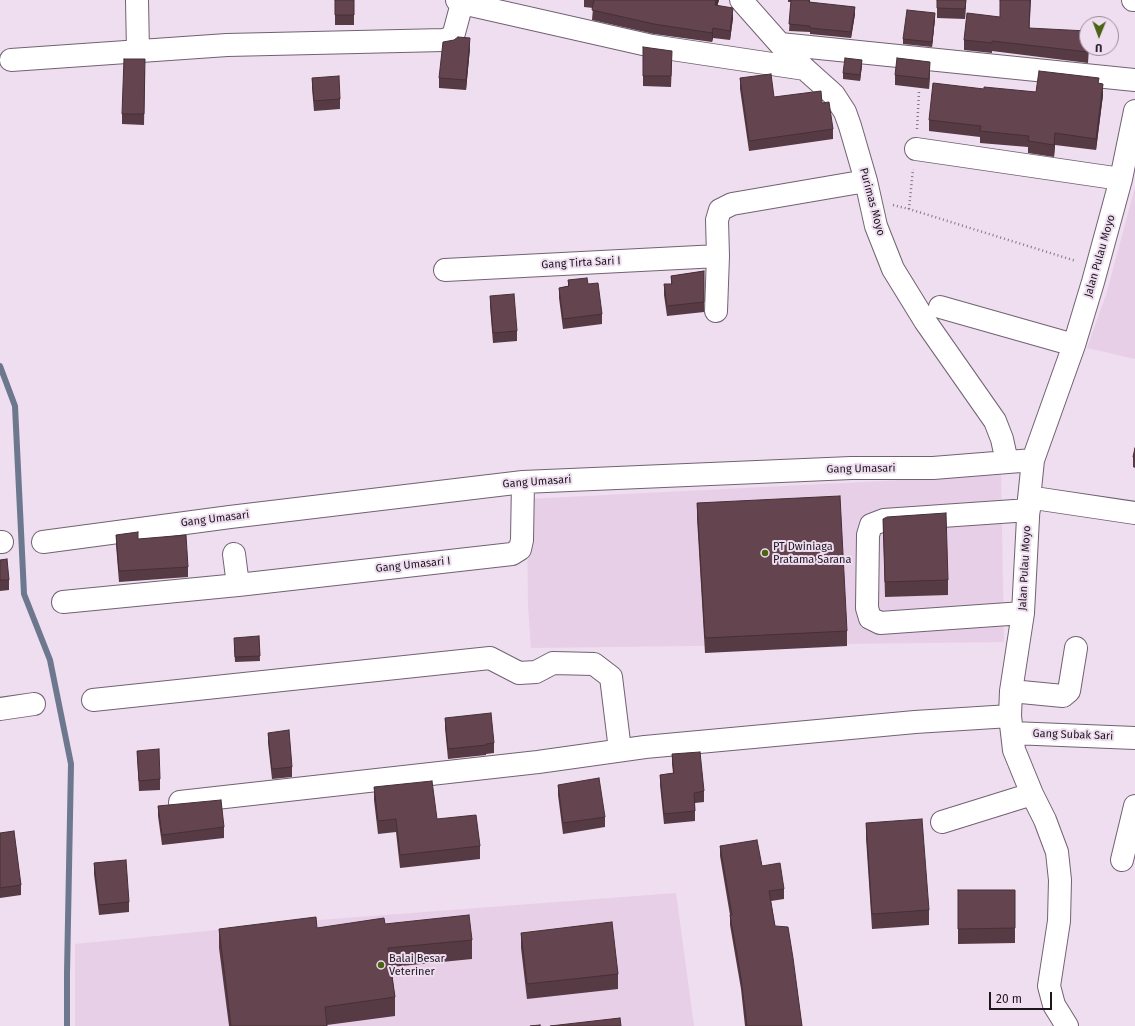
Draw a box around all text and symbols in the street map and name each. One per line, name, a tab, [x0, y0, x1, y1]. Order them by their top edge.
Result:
north arrow	[1079, 16, 1119, 56]
text: U	[1095, 41, 1103, 54]
street label: Purimas Moyo	[857, 167, 887, 237]
street label: Jalan Pulau Moyo	[1082, 213, 1118, 299]
street label: Gang Tirta Sari I	[541, 254, 621, 272]
street label: Gang Umasari	[826, 462, 896, 476]
street label: Gang Umasari	[502, 473, 572, 491]
street label: Gang Umasari	[180, 508, 250, 530]
street label: Jalan Pulau Moyo	[1016, 525, 1034, 611]
place label: PT Dwiniaga Pratama Sarana	[773, 540, 851, 566]
marker: PT Dwiniaga Pratama Sarana	[760, 548, 770, 558]
street label: Gang Umasari I	[375, 555, 451, 575]
street label: Gang Subak Sari	[1032, 727, 1114, 743]
place label: Balai Besar Veteriner	[389, 952, 445, 978]
marker: Balai Besar Veteriner	[376, 960, 386, 970]
scale bar	[991, 984, 1054, 1010]
text: 20 m	[996, 992, 1022, 1006]

